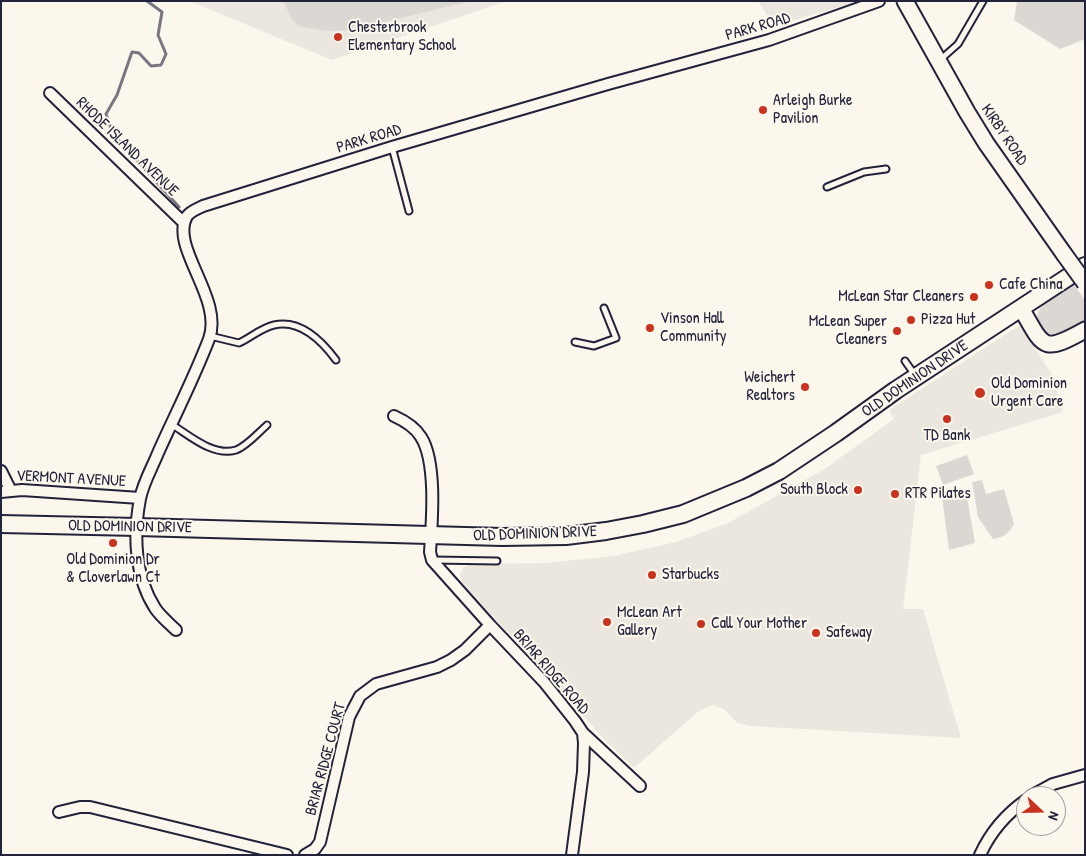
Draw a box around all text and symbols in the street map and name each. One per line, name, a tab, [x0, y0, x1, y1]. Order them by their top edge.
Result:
street label: PARK ROAD	[723, 9, 793, 45]
place label: Chesterbrook Elementary School	[348, 18, 456, 56]
marker: Chesterbrook Elementary School	[332, 31, 344, 43]
place label: Arleigh Burke Pavilion	[773, 91, 852, 129]
street label: RHODE ISLAND AVENUE	[72, 93, 182, 201]
street label: KIRBY ROAD	[977, 101, 1031, 169]
marker: Arleigh Burke Pavilion	[757, 104, 769, 116]
street label: PARK ROAD	[334, 120, 404, 158]
place label: Cafe China	[999, 275, 1062, 295]
marker: Cafe China	[983, 279, 995, 291]
place label: McLean Star Cleaners	[838, 287, 964, 307]
marker: McLean Star Cleaners	[968, 291, 980, 303]
place label: Vinson Hall Community	[660, 309, 726, 347]
place label: Pizza Hut	[921, 310, 975, 330]
place label: McLean Super Cleaners	[809, 312, 887, 350]
marker: Pizza Hut	[905, 314, 917, 326]
marker: Vinson Hall Community	[644, 322, 656, 334]
marker: McLean Super Cleaners	[891, 325, 903, 337]
street label: OLD DOMINION DRIVE	[858, 336, 972, 422]
place label: Weichert Realtors	[744, 368, 795, 406]
place label: Old Dominion Urgent Care	[991, 374, 1067, 412]
marker: Weichert Realtors	[799, 381, 811, 393]
marker: Old Dominion Urgent Care	[973, 386, 987, 400]
marker: TD Bank	[941, 413, 953, 425]
place label: TD Bank	[923, 426, 971, 446]
street label: VERMONT AVENUE	[16, 467, 126, 491]
place label: South Block	[780, 480, 848, 500]
marker: South Block	[852, 484, 864, 496]
place label: RTR Pilates	[905, 484, 971, 504]
marker: RTR Pilates	[889, 488, 901, 500]
street label: OLD DOMINION DRIVE	[68, 516, 192, 538]
street label: OLD DOMINION DRIVE	[473, 522, 597, 546]
marker: Old Dominion Dr & Cloverlawn Ct	[107, 537, 119, 549]
place label: Old Dominion Dr & Cloverlawn Ct	[66, 550, 160, 588]
place label: Starbucks	[662, 565, 719, 585]
marker: Starbucks	[646, 569, 658, 581]
place label: McLean Art Gallery	[617, 603, 682, 641]
place label: Call Your Mother	[711, 614, 807, 634]
marker: McLean Art Gallery	[601, 616, 613, 628]
marker: Call Your Mother	[695, 618, 707, 630]
place label: Safeway	[826, 623, 872, 643]
street label: BRIAR RIDGE ROAD	[509, 626, 593, 718]
marker: Safeway	[810, 627, 822, 639]
street label: BRIAR RIDGE COURT	[302, 700, 350, 818]
north arrow	[1016, 786, 1066, 836]
text: N	[1044, 809, 1065, 823]

